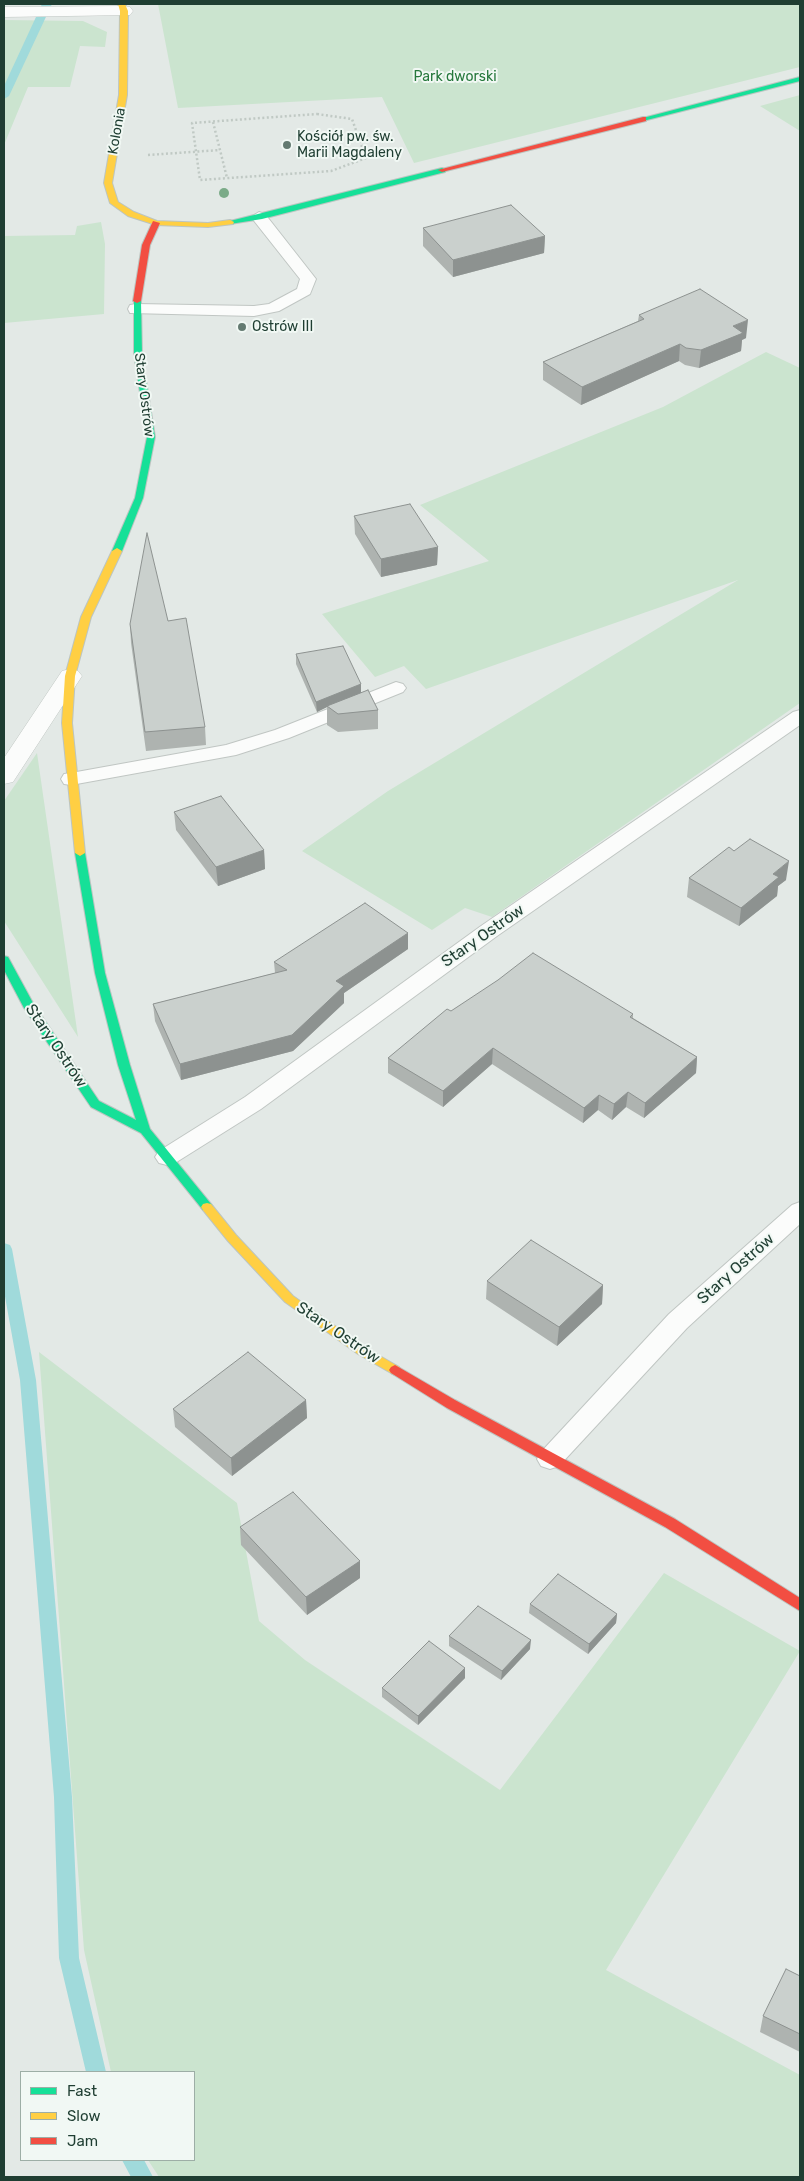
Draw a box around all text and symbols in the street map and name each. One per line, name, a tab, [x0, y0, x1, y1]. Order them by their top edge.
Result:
park label: Park dworski	[413, 69, 497, 85]
street label: Kolonia	[105, 106, 129, 156]
place label: Kościół pw. św. Marii Magdaleny	[297, 129, 402, 162]
marker: Kościół pw. św. Marii Magdaleny	[281, 139, 293, 151]
place label: Ostrów III	[252, 319, 313, 335]
marker: Ostrów III	[236, 321, 248, 333]
street label: Stary Ostrów	[130, 352, 158, 438]
street label: Stary Ostrów	[438, 900, 528, 972]
street label: Stary Ostrów	[21, 1000, 91, 1092]
street label: Stary Ostrów	[694, 1229, 778, 1309]
street label: Stary Ostrów	[292, 1298, 384, 1368]
legend	[20, 2071, 195, 2161]
text: Fast	[67, 2082, 97, 2100]
text: Slow	[67, 2107, 100, 2125]
text: Jam	[67, 2132, 98, 2150]

